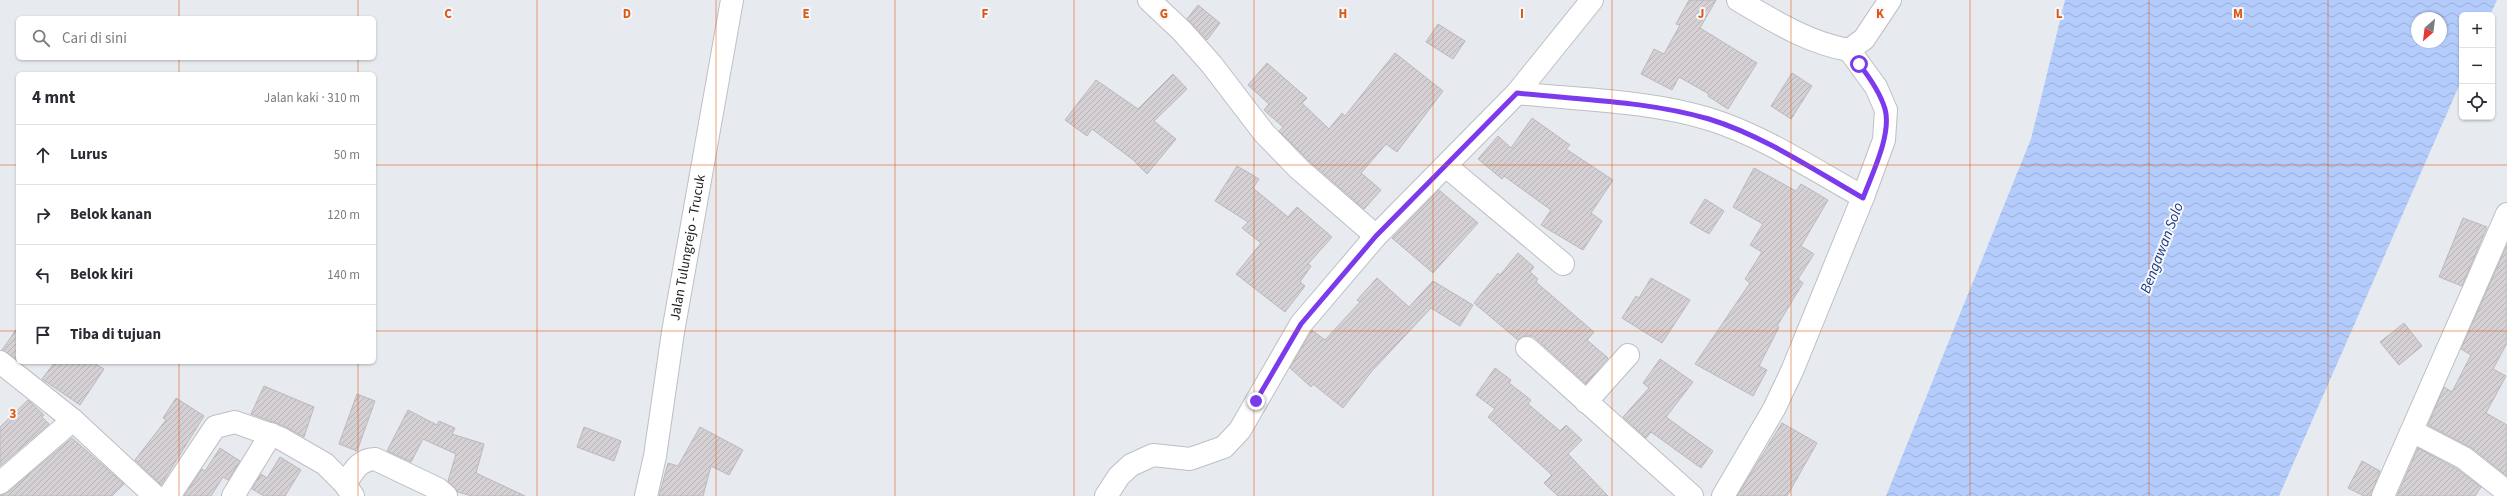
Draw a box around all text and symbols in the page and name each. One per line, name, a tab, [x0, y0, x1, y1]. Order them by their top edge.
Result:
text: C	[444, 5, 452, 23]
text: D	[623, 5, 631, 23]
text: E	[802, 5, 810, 23]
text: F	[982, 5, 989, 23]
text: G	[1160, 5, 1168, 23]
text: H	[1339, 5, 1347, 23]
text: I	[1520, 5, 1524, 23]
text: J	[1698, 5, 1704, 23]
text: K	[1876, 5, 1885, 23]
text: L	[2056, 5, 2063, 23]
text: M	[2233, 5, 2243, 23]
north arrow	[2411, 12, 2447, 48]
map controls	[2459, 12, 2495, 120]
button: +	[2459, 12, 2495, 48]
search box	[16, 16, 376, 60]
icon: search	[30, 27, 52, 49]
text: Cari di sini	[62, 28, 127, 49]
button: −	[2459, 48, 2495, 84]
route start	[1850, 55, 1868, 73]
button: locate	[2459, 84, 2495, 120]
text: 4 mnt	[32, 86, 75, 110]
text: Jalan kaki · 310 m	[264, 89, 360, 107]
icon: ahead	[32, 144, 54, 166]
text: Lurus	[70, 144, 107, 165]
text: 50 m	[334, 146, 360, 164]
street label: Jalan Tulungrejo - Trucuk	[665, 173, 711, 322]
water label: Bengawan Solo	[2135, 199, 2189, 296]
icon: right	[32, 204, 54, 226]
text: Belok kanan	[70, 204, 152, 225]
text: 120 m	[327, 206, 360, 224]
icon: left	[32, 264, 54, 286]
text: Belok kiri	[70, 264, 133, 285]
text: 140 m	[327, 266, 360, 284]
icon: arrive	[32, 324, 54, 346]
text: Tiba di tujuan	[70, 324, 161, 345]
route end	[1247, 392, 1265, 410]
text: 3	[10, 405, 17, 423]

